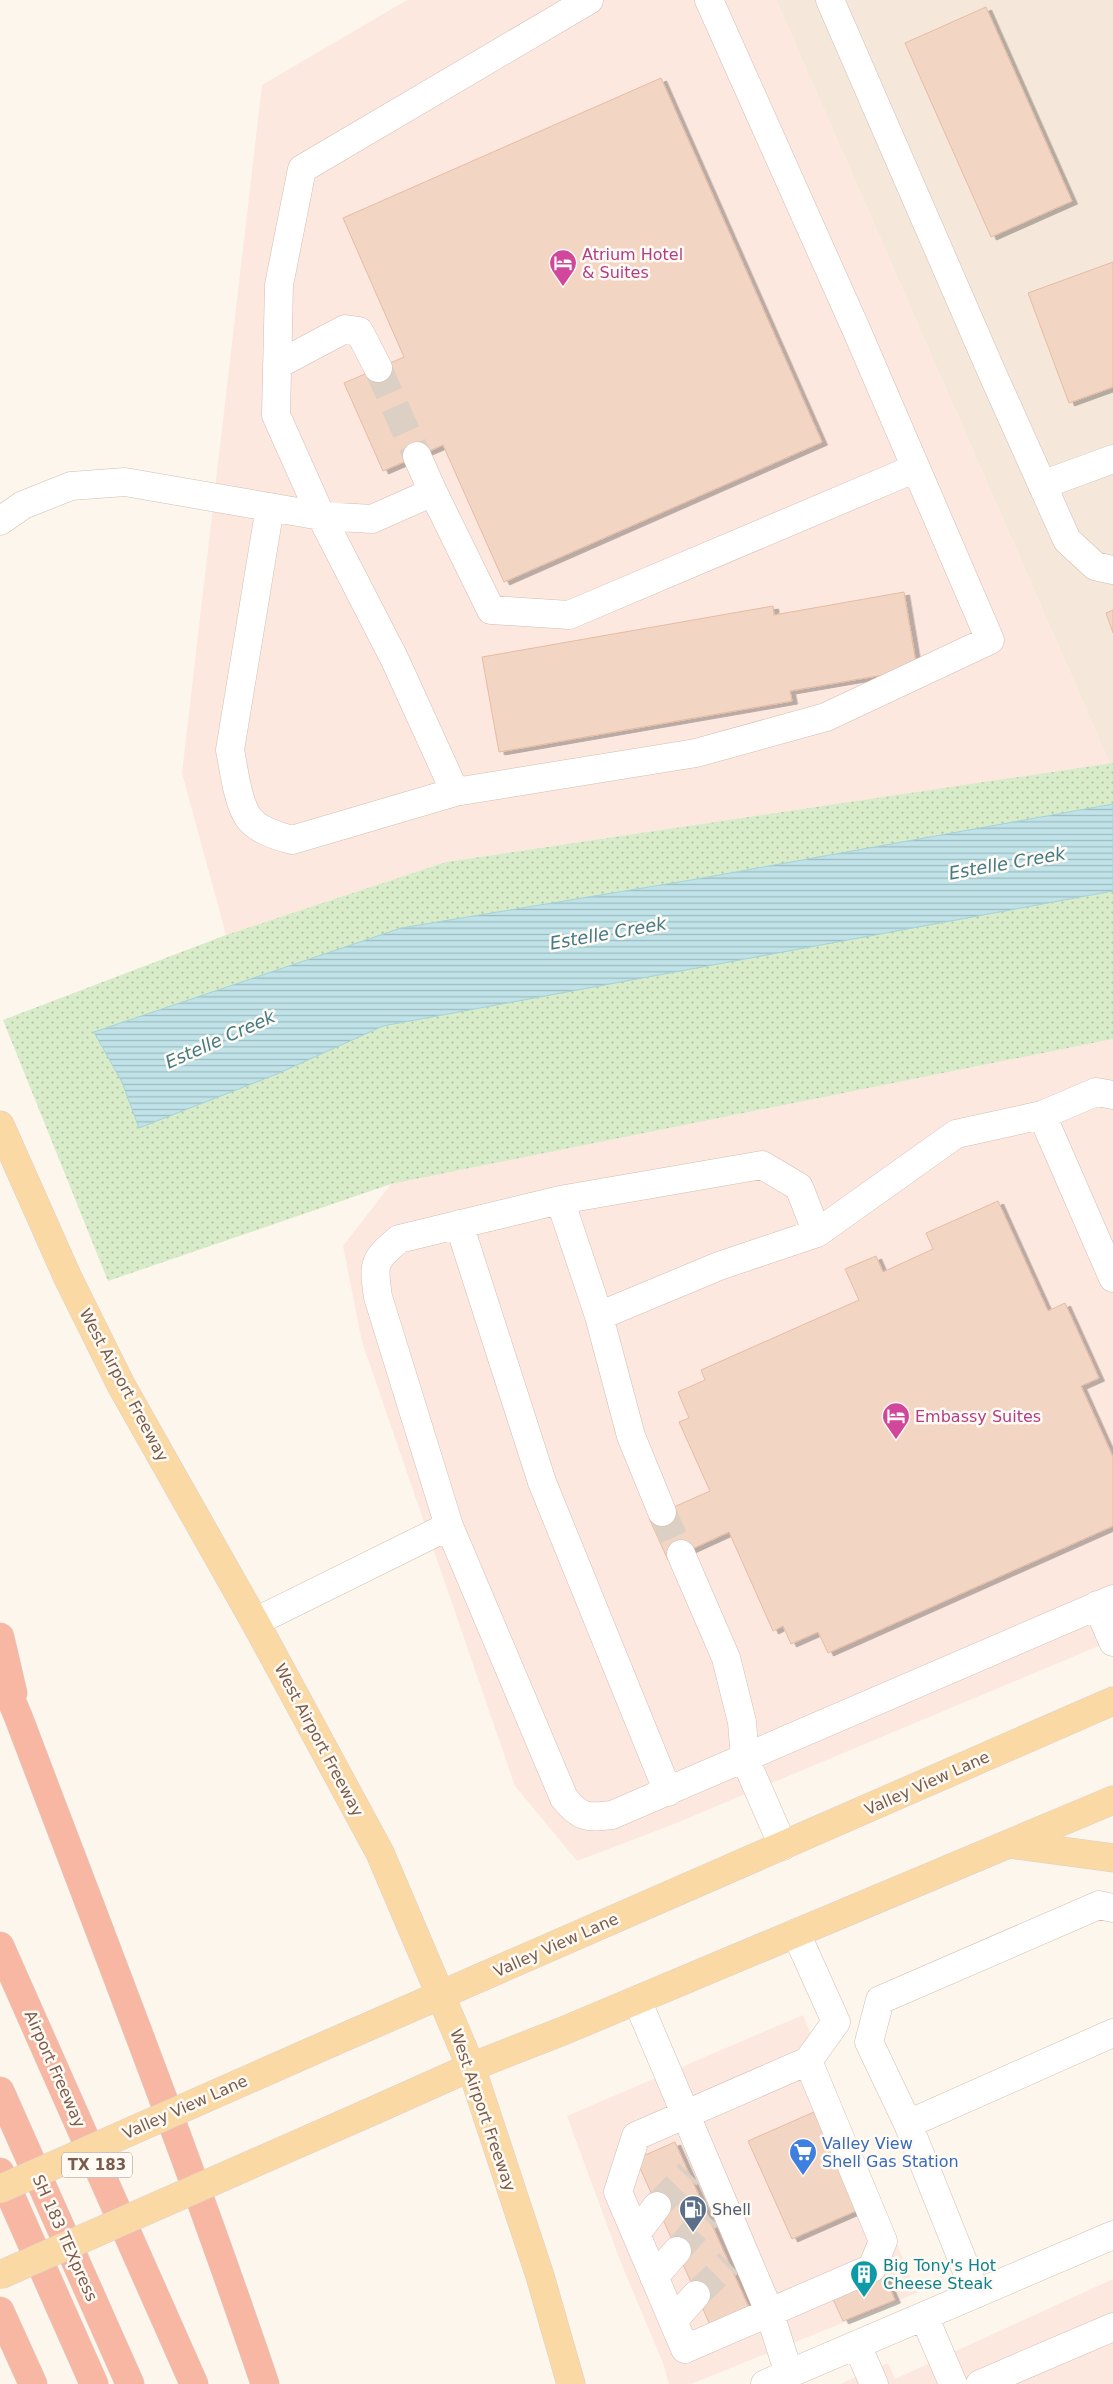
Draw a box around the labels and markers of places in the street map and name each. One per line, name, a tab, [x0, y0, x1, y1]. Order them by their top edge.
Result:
place label: Atrium Hotel & Suites	[582, 245, 683, 282]
hotel icon: Atrium Hotel & Suites	[548, 248, 578, 287]
hotel icon: Embassy Suites	[881, 1401, 911, 1440]
place label: Embassy Suites	[915, 1407, 1041, 1426]
place label: Valley View Shell Gas Station	[822, 2134, 959, 2171]
supermarket icon: Valley View Shell Gas Station	[788, 2137, 818, 2176]
fuel station icon: Shell	[678, 2194, 708, 2233]
place label: Shell	[712, 2200, 751, 2219]
place label: Big Tony's Hot Cheese Steak	[883, 2256, 996, 2293]
building icon: Big Tony's Hot Cheese Steak	[849, 2259, 879, 2298]

